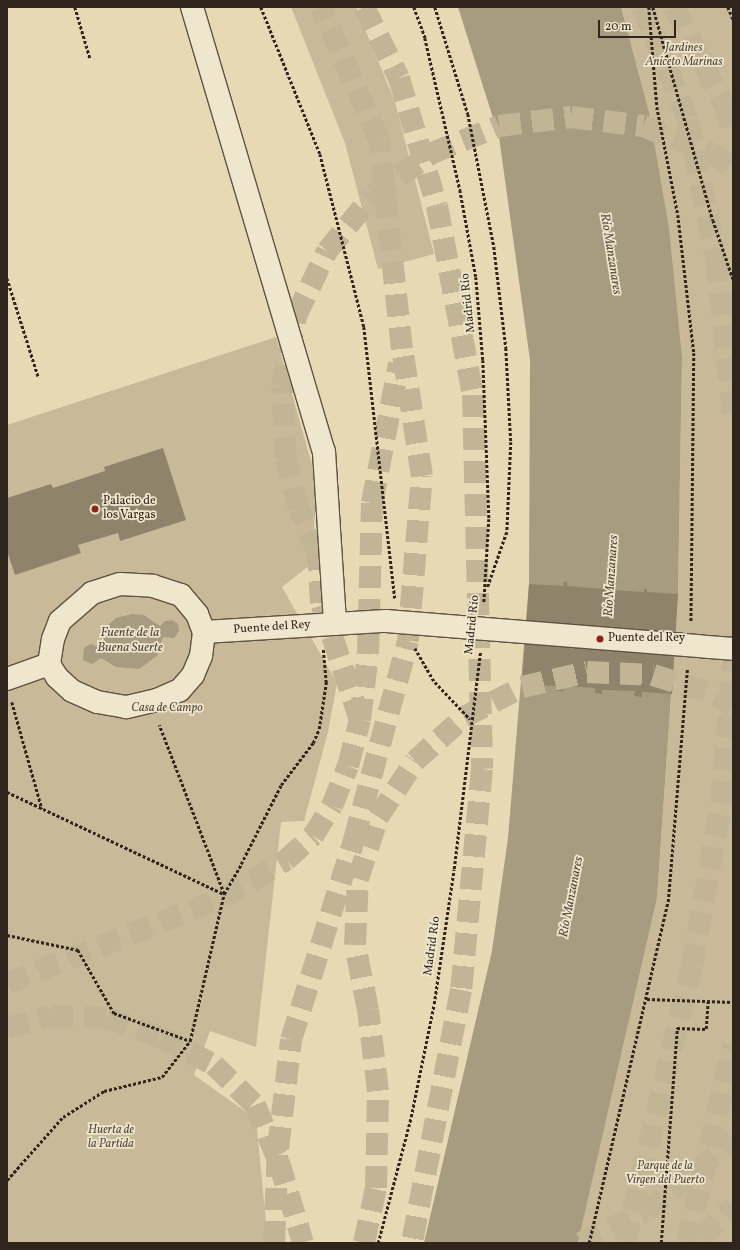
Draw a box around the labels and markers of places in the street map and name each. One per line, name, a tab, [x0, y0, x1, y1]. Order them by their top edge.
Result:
place label: Palacio de los Vargas	[103, 495, 156, 523]
marker: Palacio de los Vargas	[90, 504, 100, 514]
place label: Puente del Rey	[608, 632, 685, 646]
marker: Puente del Rey	[595, 634, 605, 644]

